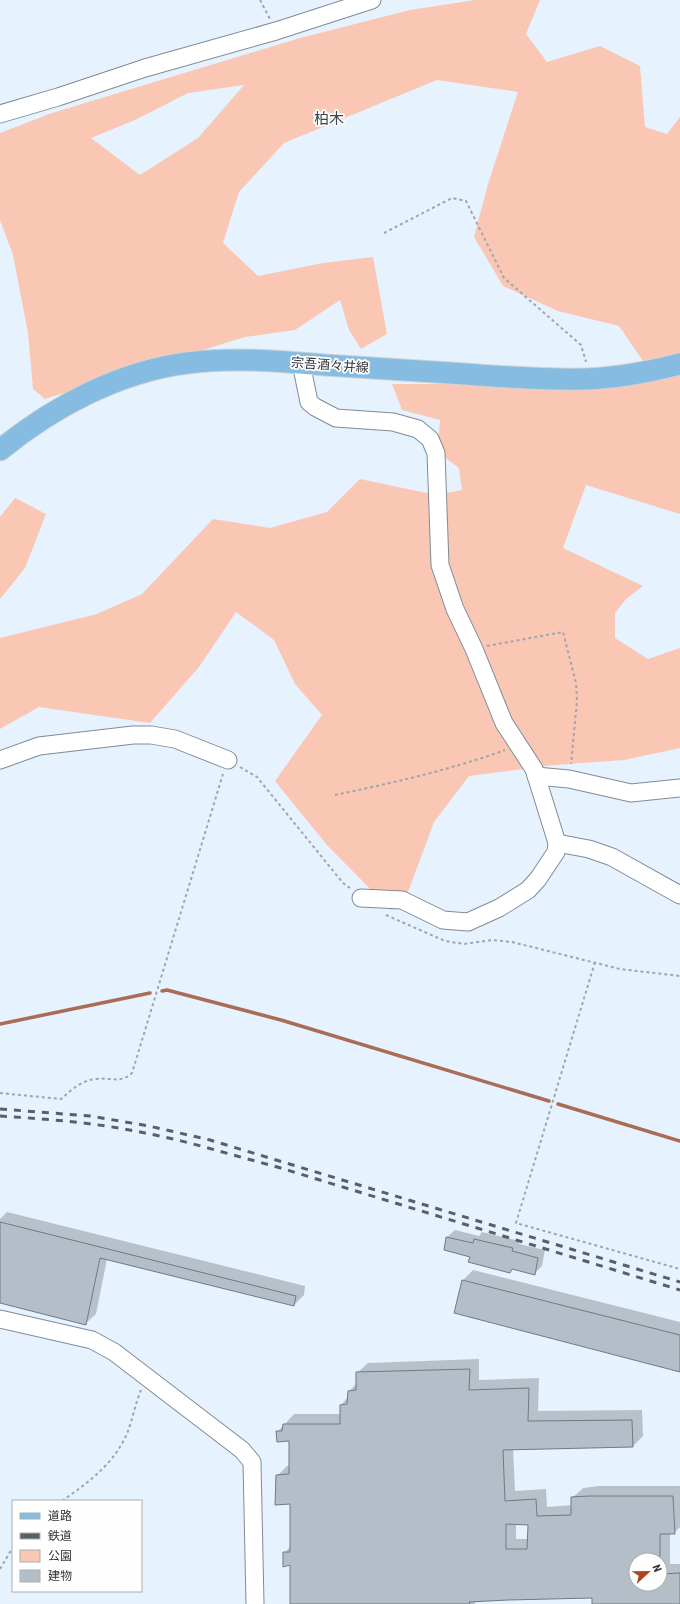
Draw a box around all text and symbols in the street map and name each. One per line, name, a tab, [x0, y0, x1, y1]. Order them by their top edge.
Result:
district label: 柏木	[314, 110, 344, 128]
street label: 宗吾酒々井線	[291, 355, 369, 375]
legend	[12, 1500, 142, 1592]
text: 道路	[48, 1509, 72, 1523]
text: 鉄道	[48, 1529, 72, 1543]
text: 公園	[48, 1549, 72, 1563]
north arrow	[628, 1552, 668, 1592]
text: N	[650, 1563, 664, 1574]
text: 建物	[48, 1569, 72, 1583]

